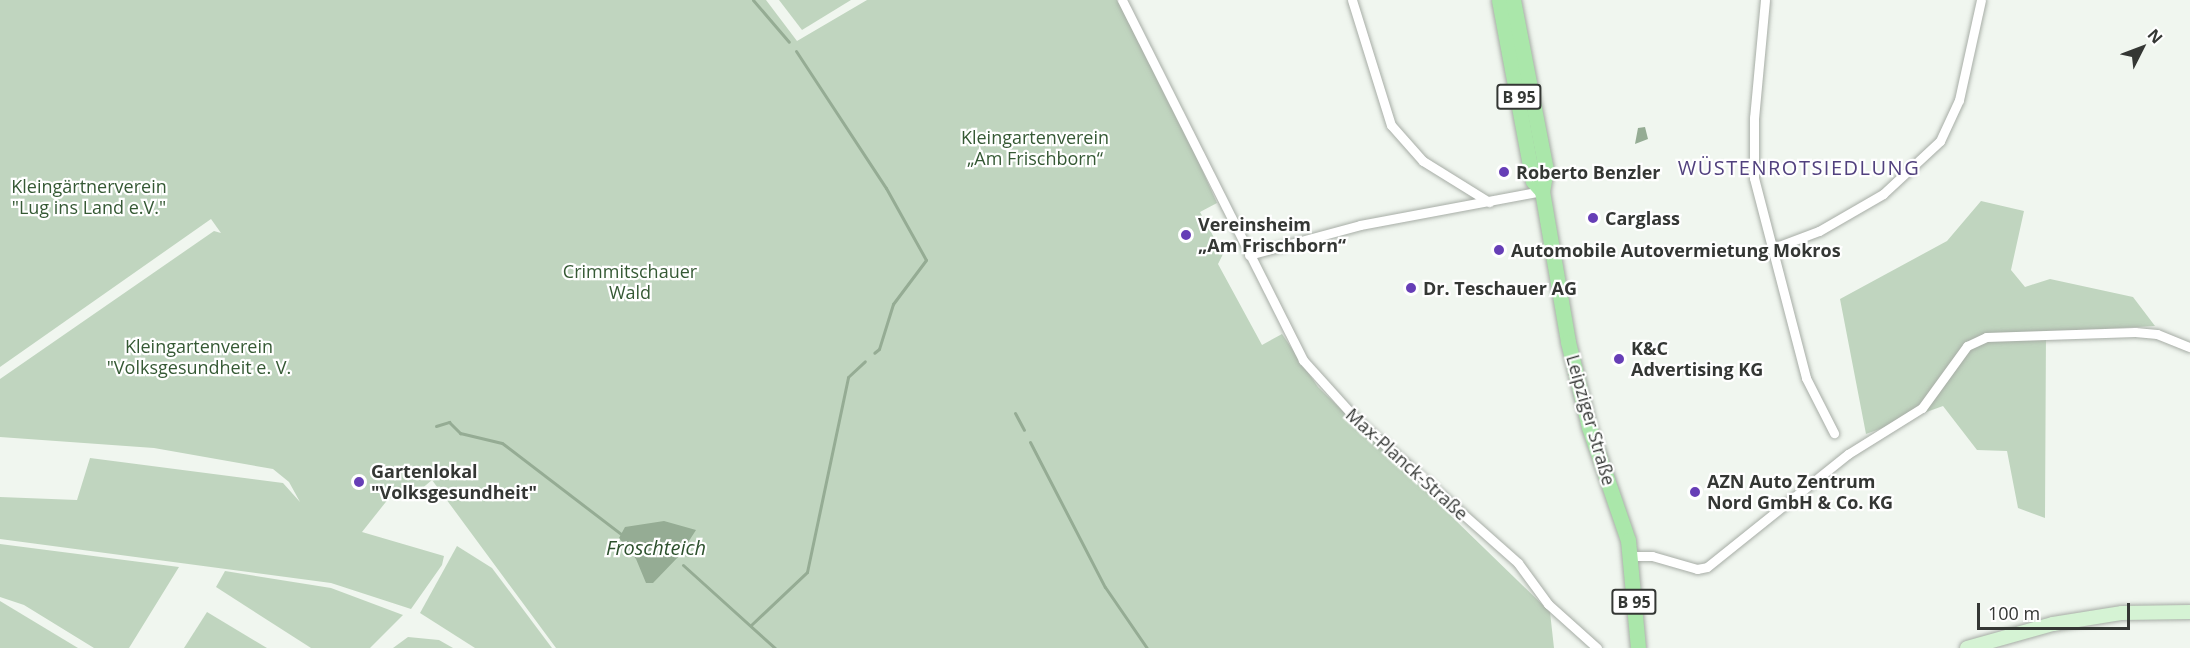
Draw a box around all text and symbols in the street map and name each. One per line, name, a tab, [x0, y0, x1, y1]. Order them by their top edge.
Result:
north arrow	[2112, 18, 2172, 78]
text: N	[2143, 24, 2168, 48]
road number: B 95	[1495, 84, 1543, 110]
park label: Kleingartenverein „Am Frischborn“	[961, 127, 1109, 170]
district label: WÜSTENROTSIEDLUNG	[1678, 155, 1920, 179]
place label: Roberto Benzler	[1516, 161, 1661, 183]
marker: Roberto Benzler	[1497, 165, 1511, 179]
park label: Kleingärtnerverein "Lug ins Land e.V."	[11, 176, 167, 219]
place label: Carglass	[1605, 207, 1680, 229]
marker: Carglass	[1586, 211, 1600, 225]
place label: Vereinsheim „Am Frischborn“	[1198, 214, 1346, 256]
marker: Vereinsheim „Am Frischborn“	[1179, 228, 1193, 242]
place label: Automobile Autovermietung Mokros	[1511, 239, 1841, 261]
marker: Automobile Autovermietung Mokros	[1492, 243, 1506, 257]
park label: Crimmitschauer Wald	[563, 261, 697, 304]
place label: Dr. Teschauer AG	[1423, 277, 1577, 299]
marker: Dr. Teschauer AG	[1404, 281, 1418, 295]
park label: Kleingartenverein "Volksgesundheit e. V.	[107, 336, 291, 378]
place label: K&C Advertising KG	[1631, 338, 1763, 380]
street label: Leipziger Straße	[1562, 352, 1620, 488]
marker: K&C Advertising KG	[1612, 352, 1626, 366]
street label: Max-Planck-Straße	[1342, 404, 1472, 524]
place label: Gartenlokal "Volksgesundheit"	[371, 461, 537, 504]
place label: AZN Auto Zentrum Nord GmbH & Co. KG	[1707, 471, 1893, 514]
marker: Gartenlokal "Volksgesundheit"	[352, 475, 366, 489]
marker: AZN Auto Zentrum Nord GmbH & Co. KG	[1688, 485, 1702, 499]
water label: Froschteich	[606, 535, 706, 559]
road number: B 95	[1610, 589, 1658, 615]
scale bar	[1980, 591, 2133, 629]
text: 100 m	[1988, 601, 2040, 625]

